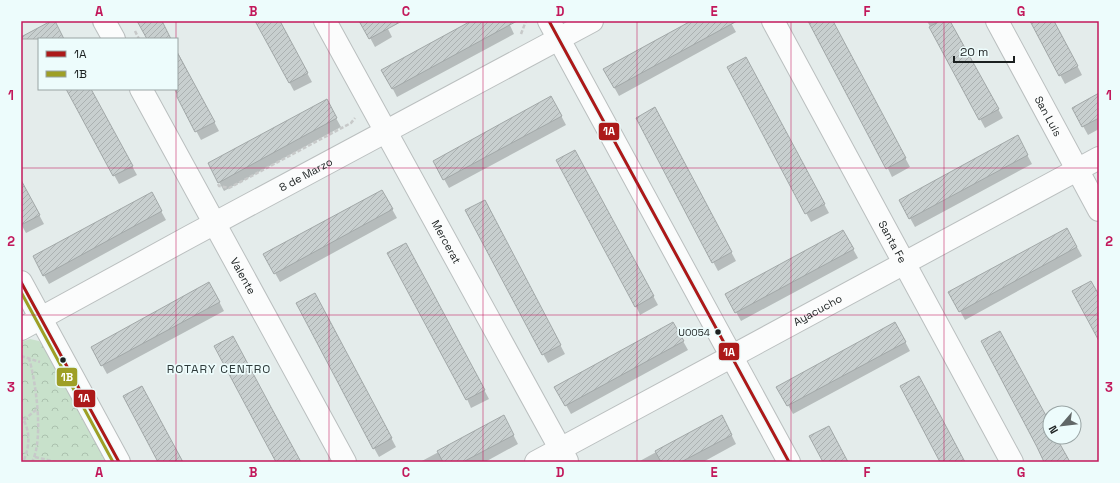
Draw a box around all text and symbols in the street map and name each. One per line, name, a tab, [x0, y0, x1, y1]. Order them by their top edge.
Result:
text: A	[95, 3, 104, 20]
text: B	[249, 3, 258, 20]
text: C	[402, 3, 410, 20]
text: D	[556, 3, 565, 20]
text: E	[710, 3, 718, 20]
text: F	[864, 3, 871, 20]
text: G	[1017, 3, 1025, 20]
legend	[38, 38, 178, 90]
scale bar	[954, 38, 1014, 64]
text: 20 m	[960, 44, 988, 60]
text: 1A	[74, 46, 87, 62]
text: 1B	[74, 66, 87, 82]
text: 1	[8, 87, 14, 104]
text: 1	[1106, 87, 1112, 104]
street label: San Luis	[1032, 93, 1065, 139]
line badge: 1A	[598, 122, 620, 141]
text: 1A	[603, 124, 615, 138]
street label: 8 de Marzo	[277, 154, 335, 194]
street label: Mercerat	[429, 217, 464, 266]
street label: Santa Fe	[875, 218, 910, 265]
text: 2	[7, 233, 15, 250]
text: 2	[1105, 233, 1113, 250]
street label: Valente	[227, 255, 259, 297]
street label: Ayacucho	[791, 291, 845, 329]
place label: U0054	[678, 326, 710, 339]
marker: U0054	[713, 327, 723, 337]
line badge: 1A	[718, 342, 740, 361]
text: 1A	[723, 345, 735, 359]
unlabelled marker	[58, 355, 68, 365]
district label: ROTARY CENTRO	[167, 361, 271, 377]
line badge: 1B	[56, 367, 78, 387]
text: 1B	[61, 370, 73, 384]
text: 3	[7, 379, 15, 396]
text: 3	[1105, 379, 1113, 396]
line badge: 1A	[73, 389, 96, 408]
text: 1A	[78, 391, 90, 405]
north arrow	[1042, 405, 1082, 445]
text: N	[1045, 423, 1061, 436]
text: A	[95, 464, 104, 481]
text: B	[249, 464, 258, 481]
text: C	[402, 464, 410, 481]
text: D	[556, 464, 565, 481]
text: E	[710, 464, 718, 481]
text: F	[864, 464, 871, 481]
text: G	[1017, 464, 1025, 481]

